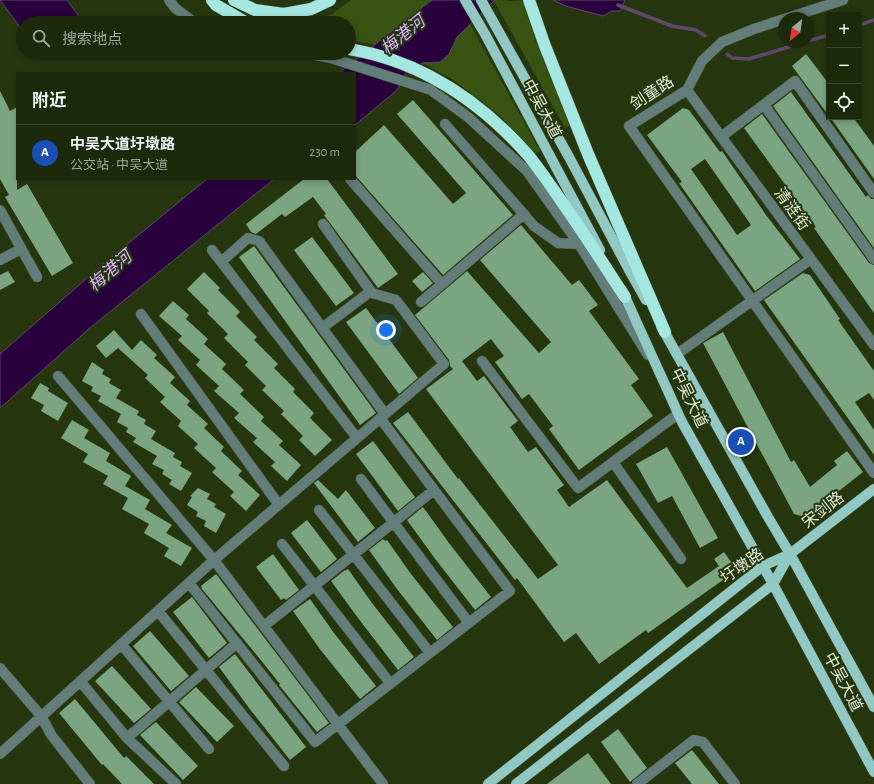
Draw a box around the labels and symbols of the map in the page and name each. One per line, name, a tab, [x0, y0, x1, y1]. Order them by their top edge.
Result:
water label: 梅港河	[377, 10, 430, 58]
north arrow	[778, 12, 814, 48]
street label: 剑童路	[627, 72, 676, 113]
street label: 中吴大道	[520, 77, 565, 141]
street label: 清涟街	[771, 184, 813, 233]
water label: 梅港河	[85, 245, 137, 294]
your location	[376, 320, 396, 340]
street label: 中吴大道	[668, 365, 711, 430]
pin: A	[728, 427, 754, 457]
street label: 宋剑路	[799, 488, 847, 531]
street label: 圩墩路	[717, 545, 766, 586]
street label: 中吴大道	[821, 650, 866, 714]

